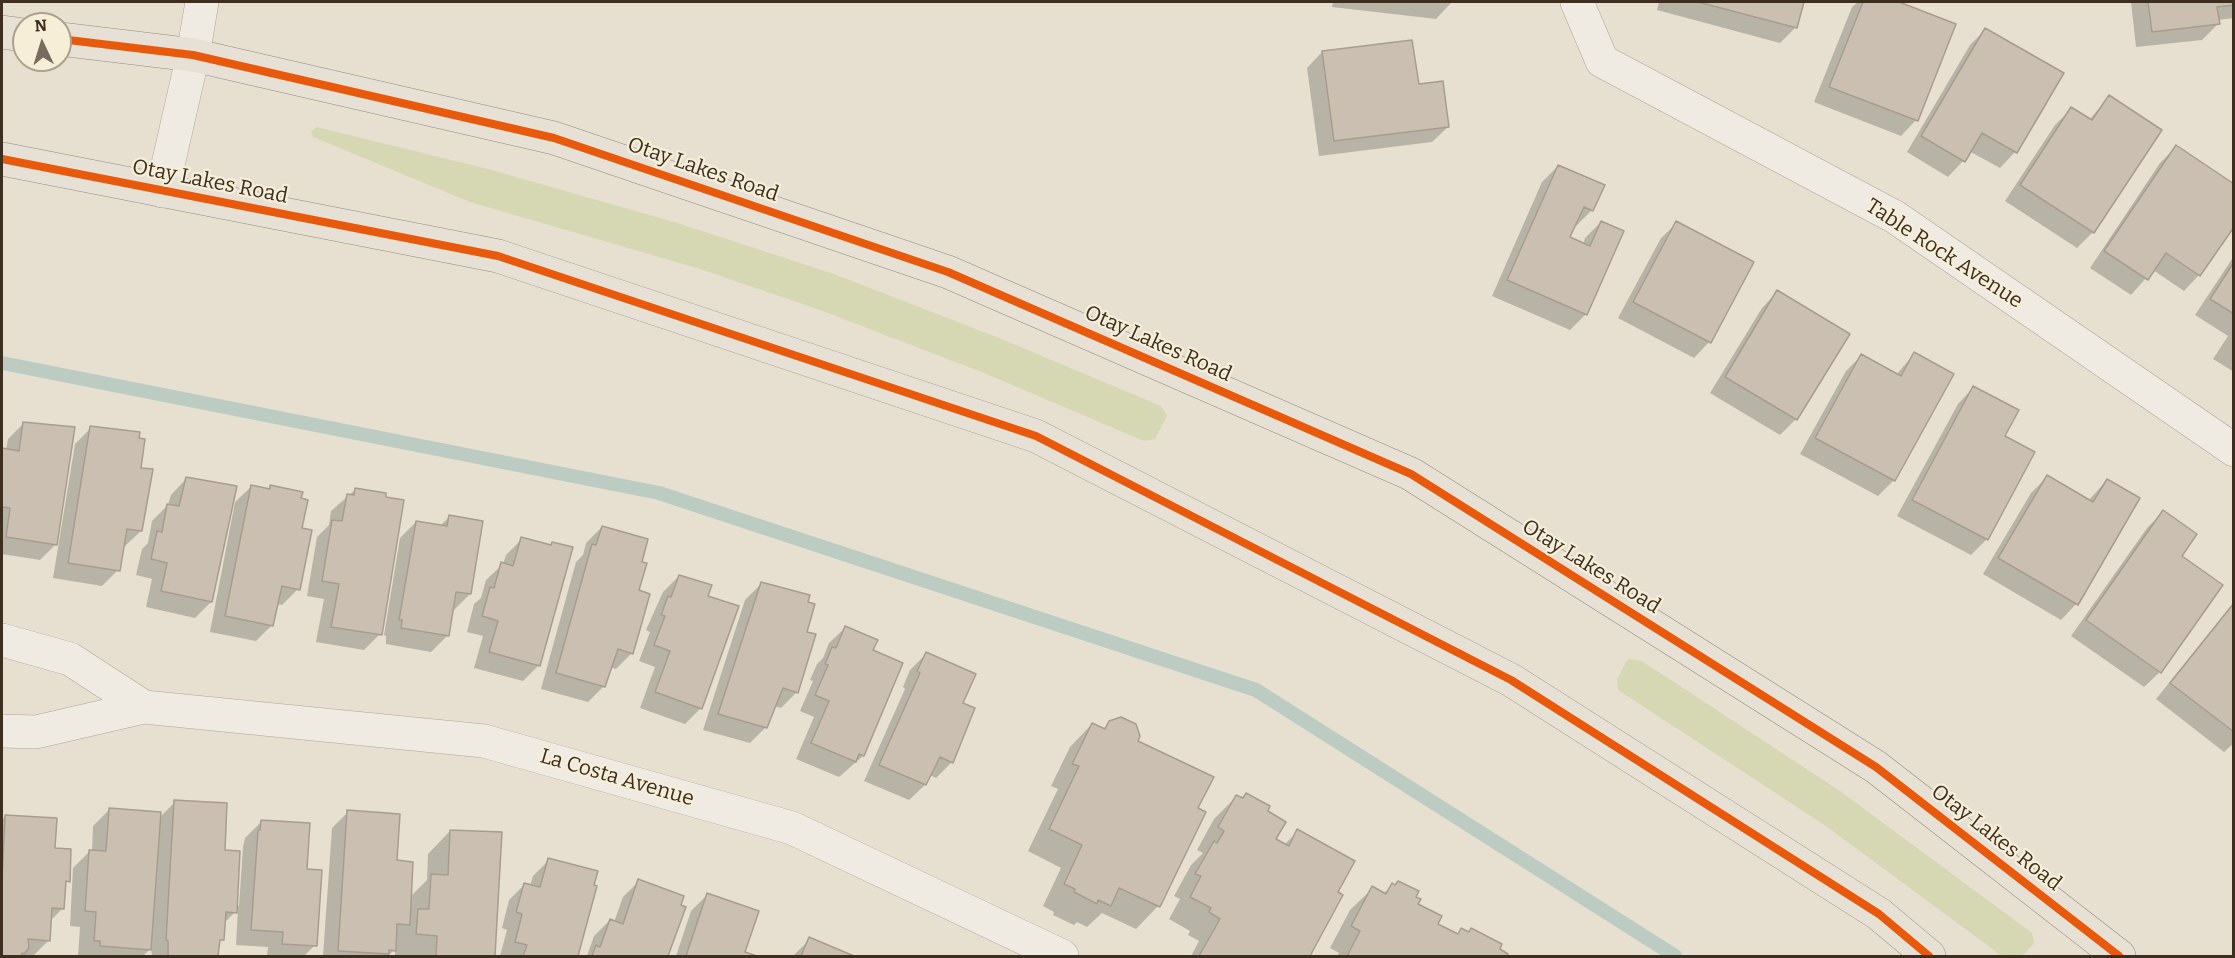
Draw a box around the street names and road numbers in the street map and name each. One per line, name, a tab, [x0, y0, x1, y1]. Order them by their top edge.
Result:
street label: Otay Lakes Road	[624, 132, 782, 208]
street label: Otay Lakes Road	[130, 155, 290, 209]
street label: Table Rock Avenue	[1861, 194, 2027, 314]
street label: Otay Lakes Road	[1081, 300, 1235, 388]
street label: Otay Lakes Road	[1517, 514, 1665, 620]
street label: La Costa Avenue	[537, 744, 697, 812]
street label: Otay Lakes Road	[1926, 779, 2066, 897]

